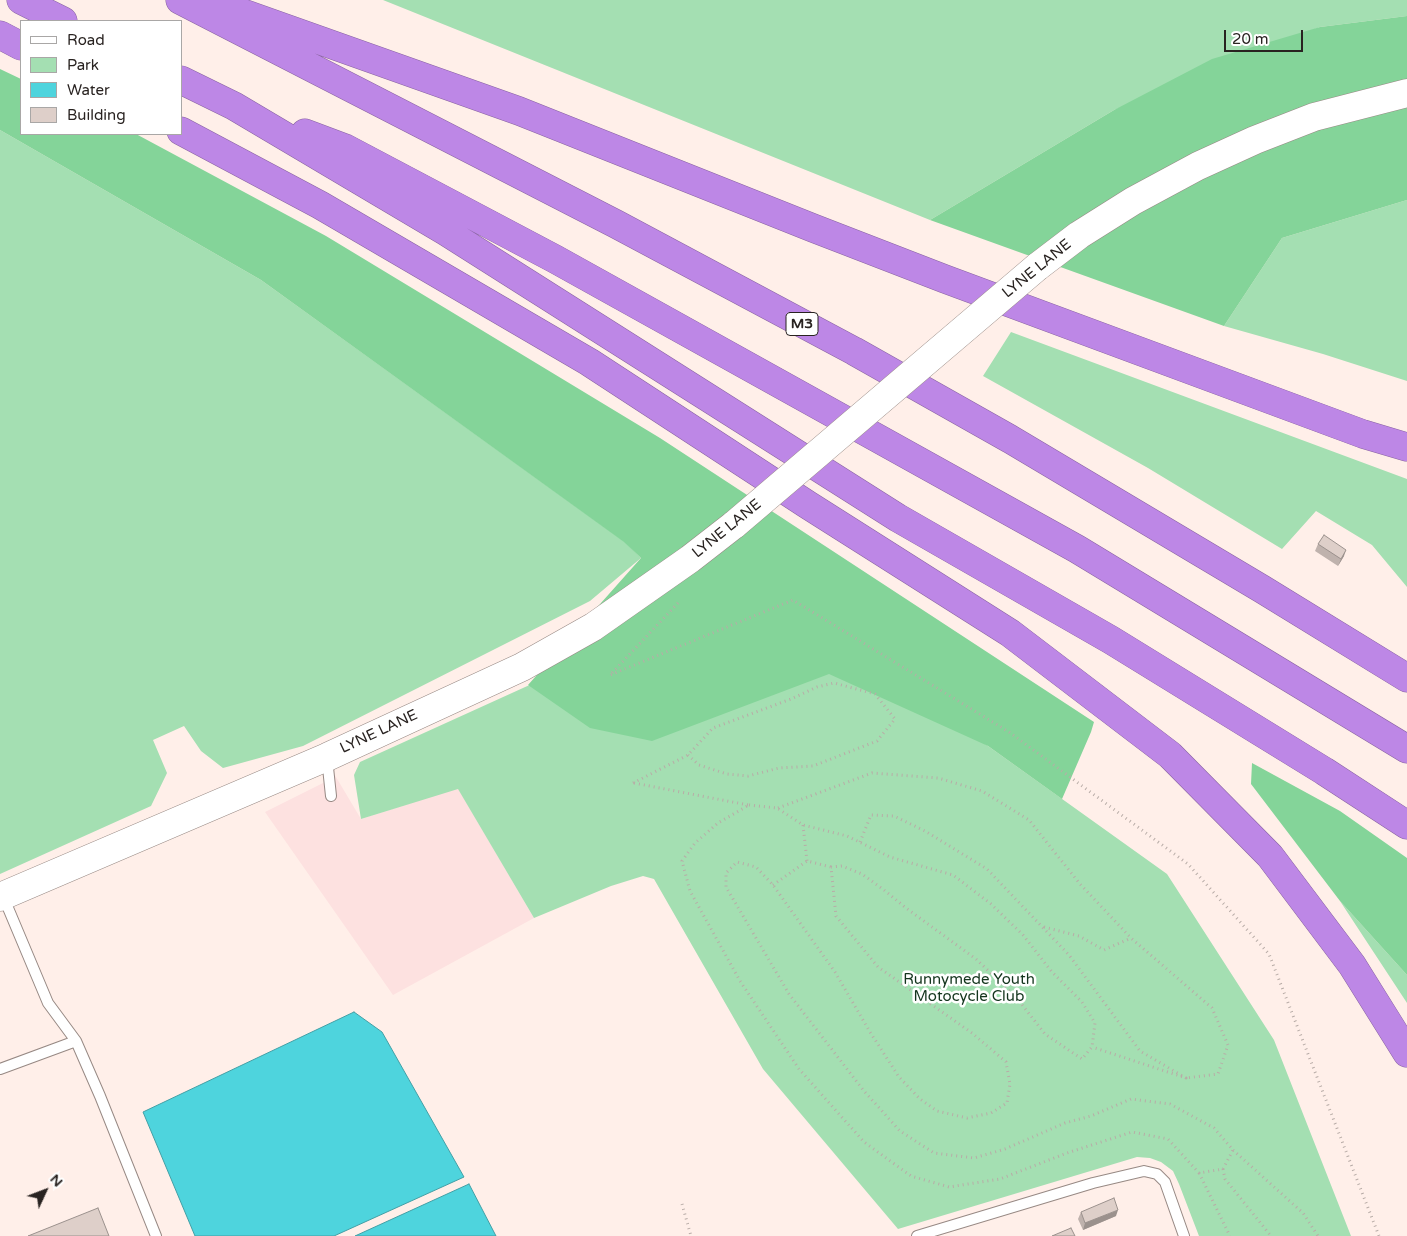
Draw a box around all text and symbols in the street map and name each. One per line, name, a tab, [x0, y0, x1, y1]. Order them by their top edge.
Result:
legend	[20, 20, 182, 135]
scale bar	[1227, 20, 1306, 52]
text: 20 m	[1232, 30, 1269, 48]
text: Road	[67, 31, 105, 49]
text: Park	[67, 56, 99, 74]
text: Water	[67, 81, 110, 99]
text: Building	[67, 106, 126, 124]
street label: LYNE LANE	[999, 236, 1075, 302]
road number: M3	[786, 312, 818, 336]
street label: LYNE LANE	[689, 496, 765, 562]
street label: LYNE LANE	[337, 706, 421, 758]
park label: Runnymede Youth Motocycle Club	[903, 971, 1035, 1006]
north arrow	[20, 1166, 70, 1216]
text: N	[46, 1171, 66, 1190]

